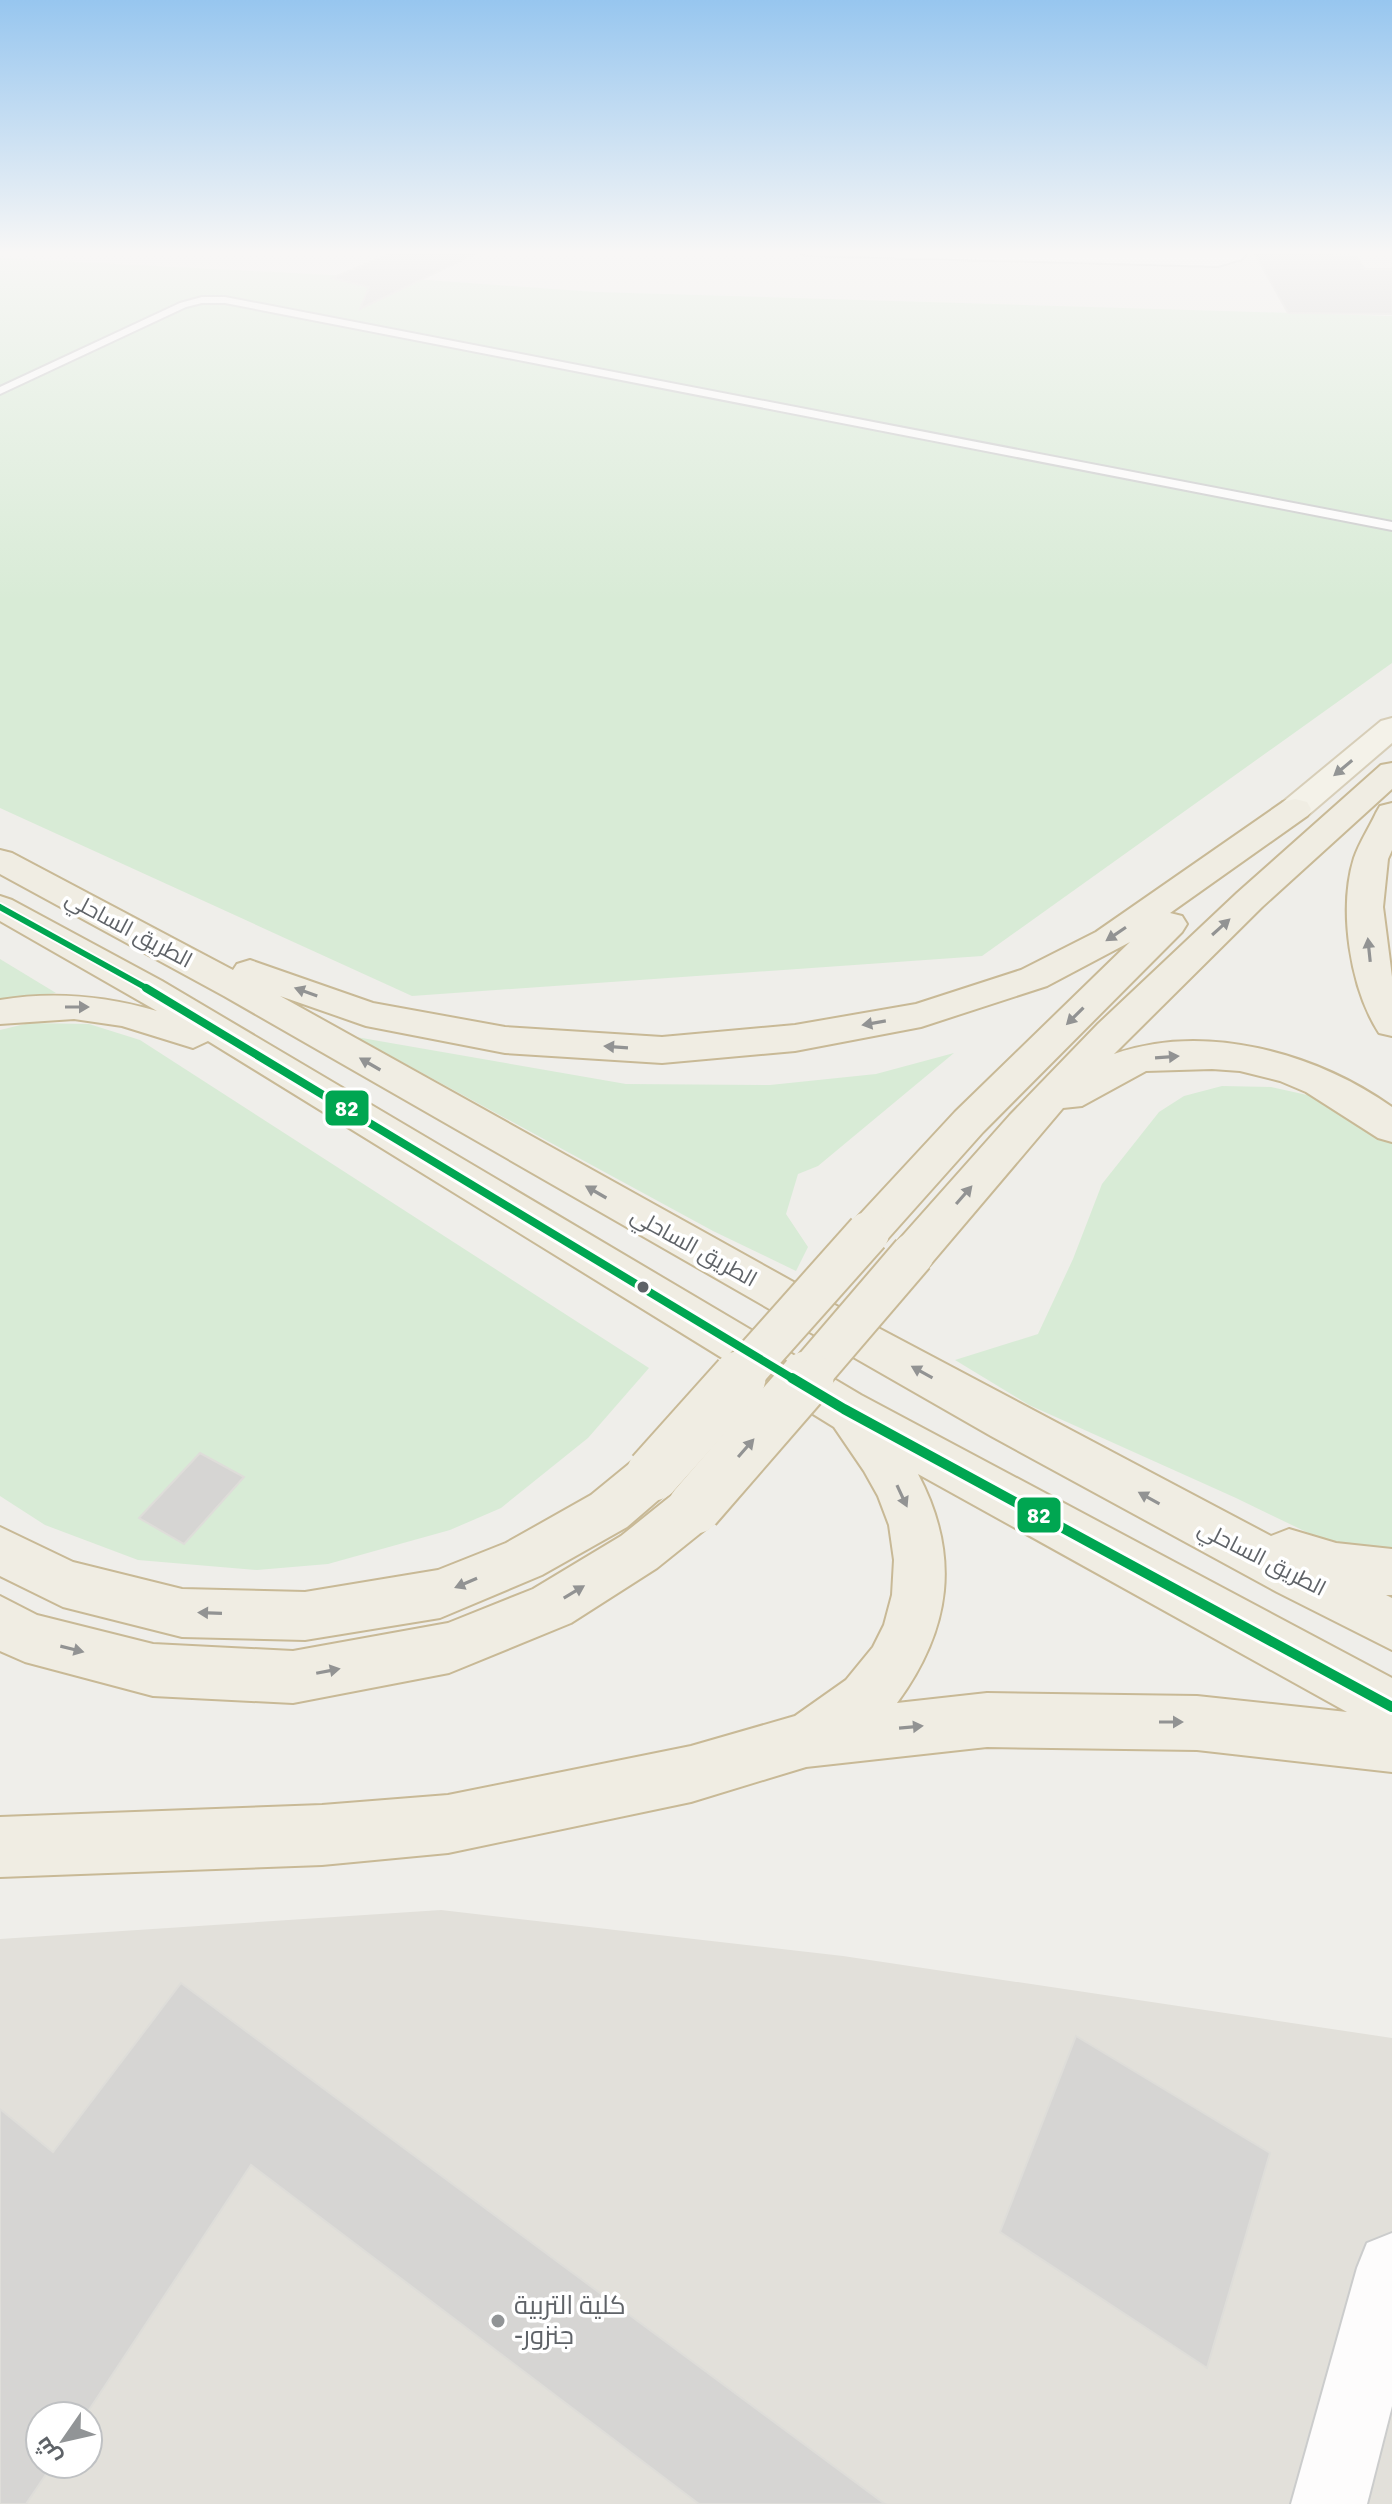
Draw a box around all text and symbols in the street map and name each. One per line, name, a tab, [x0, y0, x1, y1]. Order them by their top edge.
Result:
one-way arrow	[1334, 759, 1354, 776]
street label: الطريق الساحلي	[59, 884, 197, 976]
one-way arrow	[1211, 918, 1230, 936]
one-way arrow	[1106, 927, 1127, 942]
one-way arrow	[1363, 937, 1376, 962]
one-way arrow	[294, 985, 318, 998]
one-way arrow	[65, 1001, 90, 1013]
one-way arrow	[1066, 1006, 1084, 1025]
one-way arrow	[861, 1018, 886, 1030]
one-way arrow	[603, 1040, 628, 1053]
one-way arrow	[1155, 1050, 1180, 1063]
one-way arrow	[359, 1057, 381, 1071]
line badge: 82	[324, 1089, 370, 1127]
text: 82	[335, 1095, 359, 1122]
one-way arrow	[585, 1185, 607, 1199]
one-way arrow	[954, 1185, 972, 1205]
street label: الطريق الساحلي	[625, 1201, 762, 1295]
unlabelled marker	[635, 1279, 651, 1295]
one-way arrow	[910, 1366, 933, 1379]
one-way arrow	[737, 1439, 754, 1459]
one-way arrow	[895, 1484, 909, 1508]
one-way arrow	[1138, 1492, 1160, 1506]
line badge: 82	[1016, 1496, 1062, 1534]
text: 82	[1027, 1502, 1051, 1529]
street label: الطريق الساحلي	[1192, 1514, 1330, 1604]
one-way arrow	[454, 1577, 478, 1590]
one-way arrow	[563, 1585, 585, 1599]
one-way arrow	[197, 1607, 222, 1620]
one-way arrow	[59, 1643, 84, 1655]
one-way arrow	[316, 1664, 341, 1676]
one-way arrow	[1159, 1716, 1184, 1729]
one-way arrow	[899, 1720, 924, 1733]
place label: كلية التربية -جنزور	[514, 2290, 626, 2352]
marker: كلية التربية -جنزور	[489, 2312, 507, 2330]
north arrow	[24, 2400, 104, 2480]
text: ش	[29, 2432, 67, 2470]

